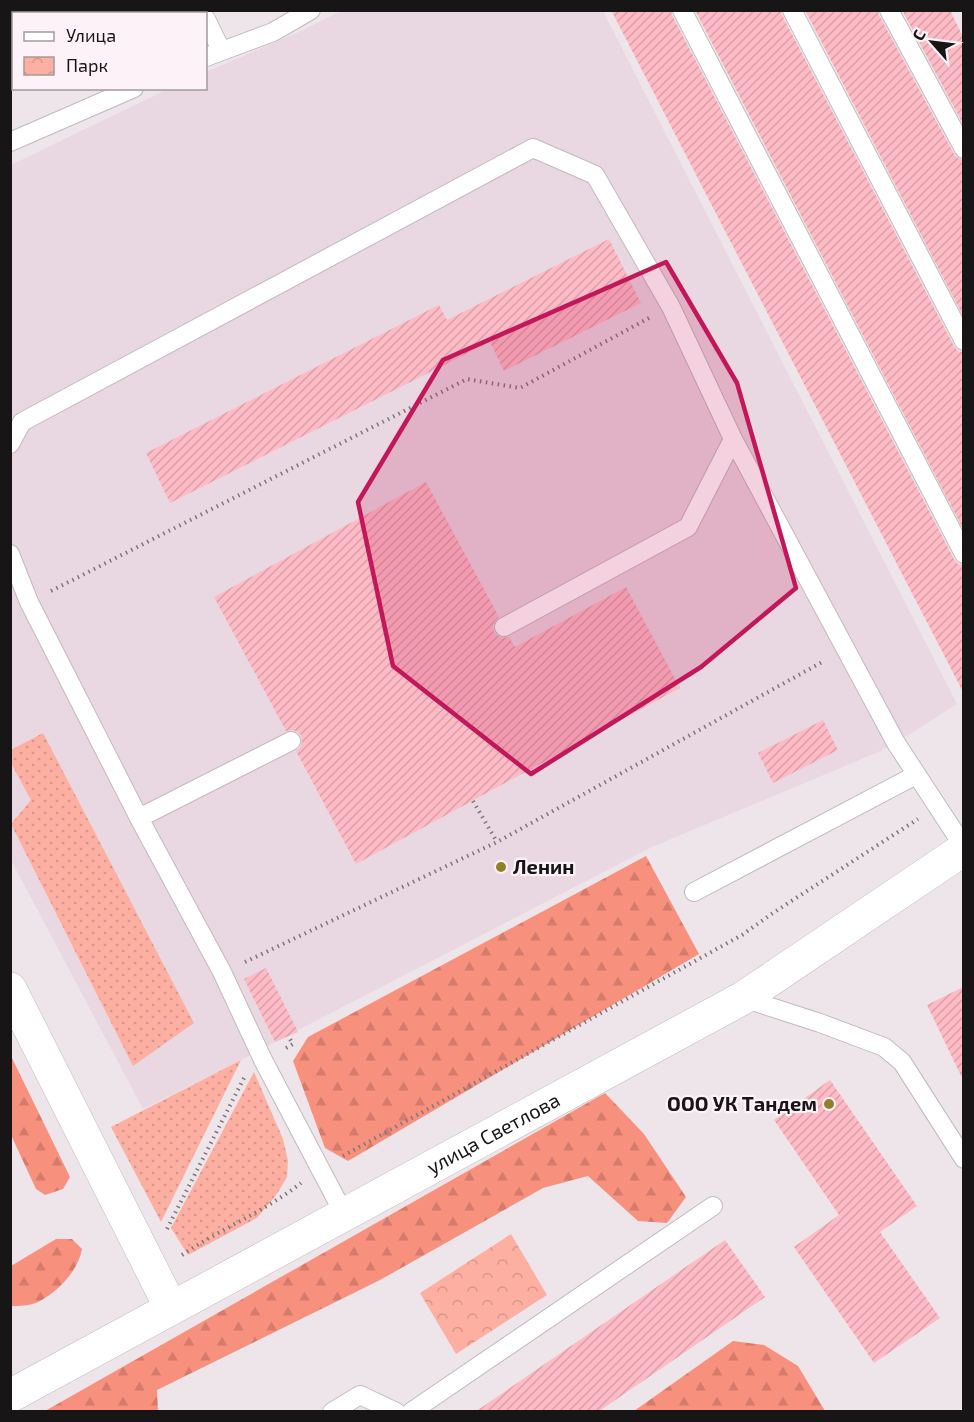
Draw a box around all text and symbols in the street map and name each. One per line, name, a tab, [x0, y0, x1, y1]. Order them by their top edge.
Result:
legend	[12, 12, 207, 90]
north arrow	[902, 12, 962, 72]
text: Улица	[66, 24, 116, 46]
text: С	[908, 26, 929, 43]
text: Парк	[66, 54, 108, 76]
place label: Ленин	[513, 854, 574, 878]
marker: Ленин	[494, 860, 508, 874]
street label: улица Светлова	[422, 1087, 564, 1179]
place label: ООО УК Тандем	[667, 1091, 817, 1115]
marker: ООО УК Тандем	[822, 1097, 836, 1111]

